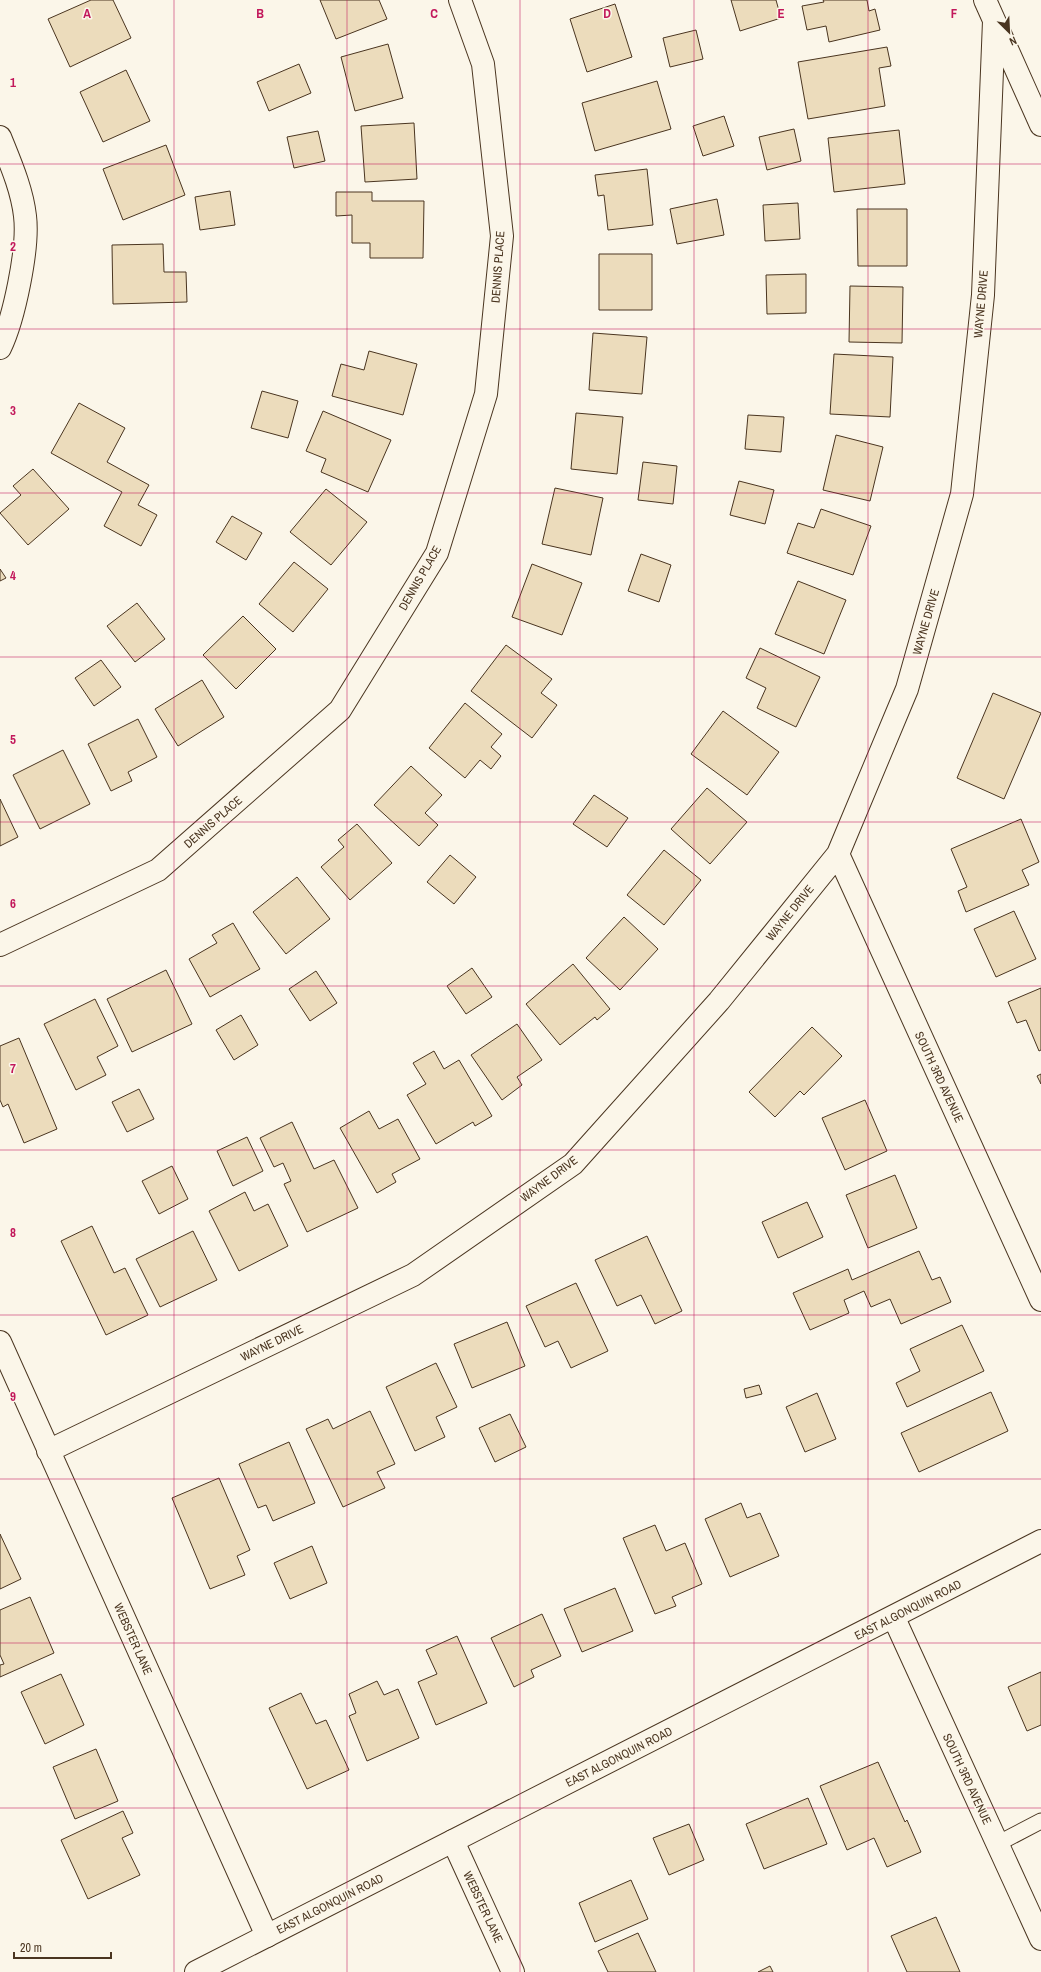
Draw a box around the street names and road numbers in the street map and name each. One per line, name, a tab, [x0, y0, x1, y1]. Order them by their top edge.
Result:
street label: DENNIS PLACE	[488, 230, 508, 304]
street label: WAYNE DRIVE	[970, 270, 992, 338]
street label: DENNIS PLACE	[395, 543, 445, 613]
street label: WAYNE DRIVE	[909, 587, 943, 657]
street label: DENNIS PLACE	[181, 792, 245, 852]
street label: WAYNE DRIVE	[762, 882, 818, 944]
street label: SOUTH 3RD AVENUE	[911, 1029, 967, 1125]
street label: WAYNE DRIVE	[517, 1152, 581, 1206]
street label: WAYNE DRIVE	[238, 1321, 306, 1365]
street label: EAST ALGONQUIN ROAD	[852, 1576, 964, 1644]
street label: WEBSTER LANE	[110, 1601, 156, 1677]
street label: EAST ALGONQUIN ROAD	[563, 1723, 675, 1791]
street label: SOUTH 3RD AVENUE	[939, 1731, 995, 1827]
street label: WEBSTER LANE	[459, 1869, 507, 1945]
street label: EAST ALGONQUIN ROAD	[274, 1870, 386, 1938]

